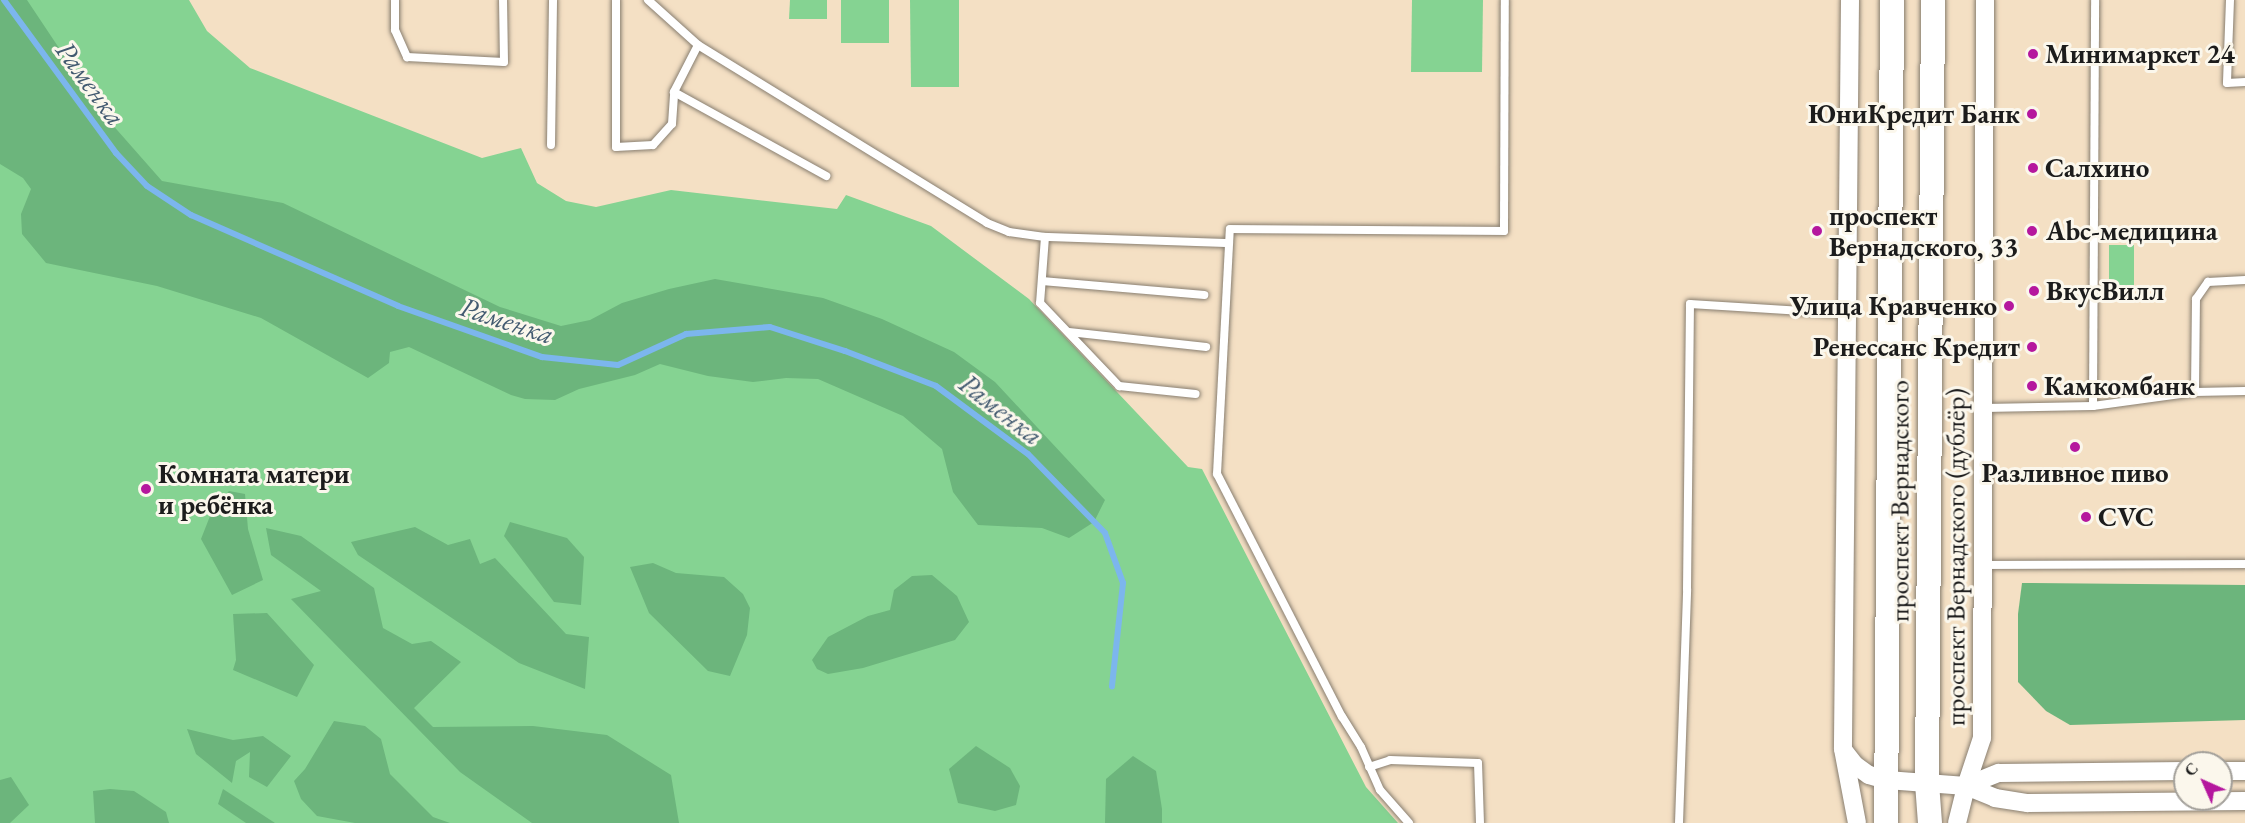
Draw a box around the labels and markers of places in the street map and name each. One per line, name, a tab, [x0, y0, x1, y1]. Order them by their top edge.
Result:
place label: Минимаркет 24	[2045, 38, 2235, 70]
marker: Минимаркет 24	[2026, 47, 2040, 61]
place label: ЮниКредит Банк	[1808, 98, 2020, 130]
marker: ЮниКредит Банк	[2025, 107, 2039, 121]
place label: Салхино	[2045, 152, 2149, 184]
marker: Салхино	[2026, 161, 2040, 175]
place label: проспект Вернадского, 33	[1829, 199, 2018, 262]
place label: Abc-медицина	[2046, 215, 2218, 247]
marker: Abc-медицина	[2023, 222, 2041, 240]
marker: проспект Вернадского, 33	[1810, 224, 1824, 238]
place label: ВкусВилл	[2046, 275, 2164, 307]
marker: ВкусВилл	[2027, 284, 2041, 298]
place label: Улица Кравченко	[1790, 290, 1997, 322]
marker: Улица Кравченко	[2002, 299, 2016, 313]
place label: Ренессанс Кредит	[1813, 331, 2020, 363]
marker: Ренессанс Кредит	[2025, 340, 2039, 354]
place label: Камкомбанк	[2044, 370, 2195, 402]
marker: Камкомбанк	[2025, 379, 2039, 393]
marker: Разливное пиво	[2068, 440, 2082, 454]
place label: Комната матери и ребёнка	[158, 457, 350, 520]
place label: Разливное пиво	[1981, 457, 2169, 489]
marker: Комната матери и ребёнка	[139, 482, 153, 496]
place label: CVC	[2098, 501, 2154, 533]
marker: CVC	[2079, 510, 2093, 524]

